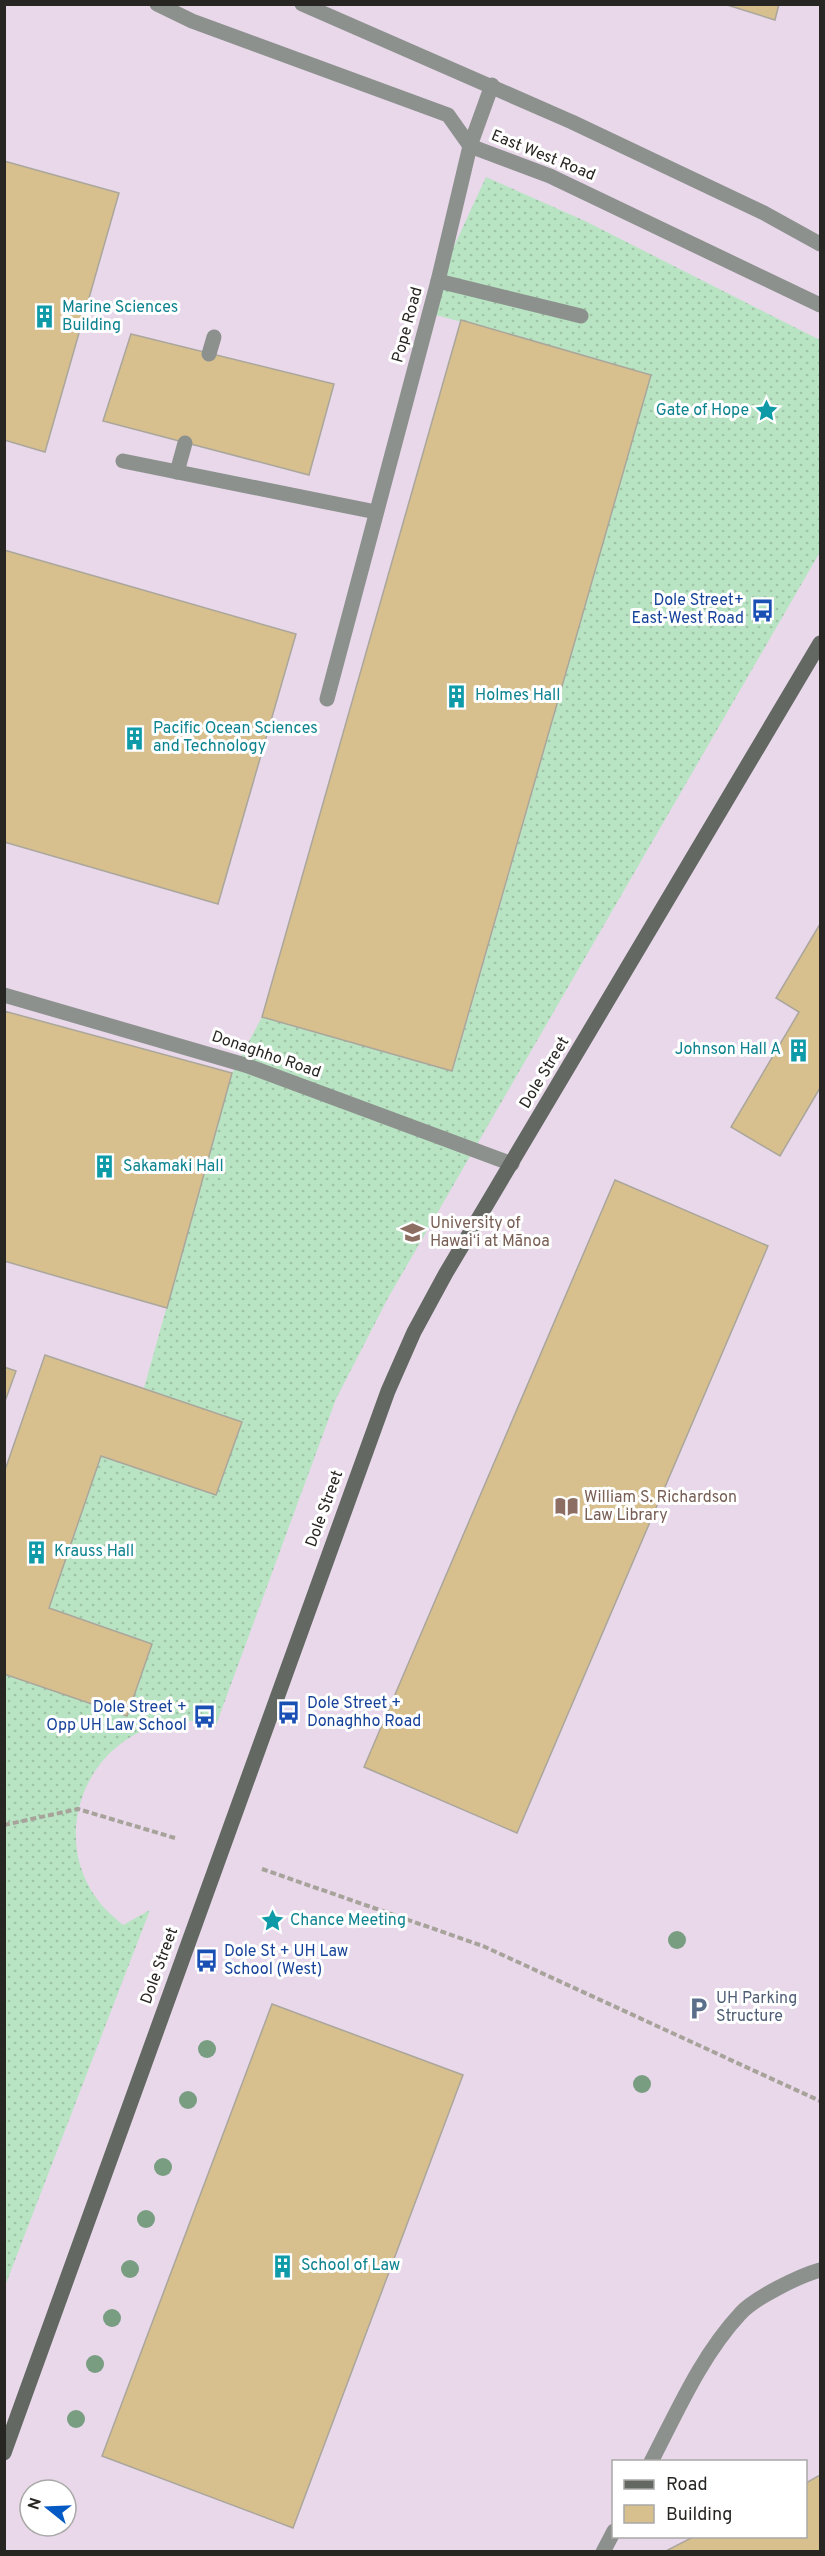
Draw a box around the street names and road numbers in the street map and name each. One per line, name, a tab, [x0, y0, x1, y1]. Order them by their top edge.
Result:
street label: East West Road	[488, 126, 598, 186]
street label: Pope Road	[388, 285, 428, 365]
street label: Donaghho Road	[209, 1027, 323, 1083]
street label: Dole Street	[516, 1033, 574, 1113]
street label: Dole Street	[302, 1468, 348, 1550]
street label: Dole Street	[137, 1925, 183, 2007]

